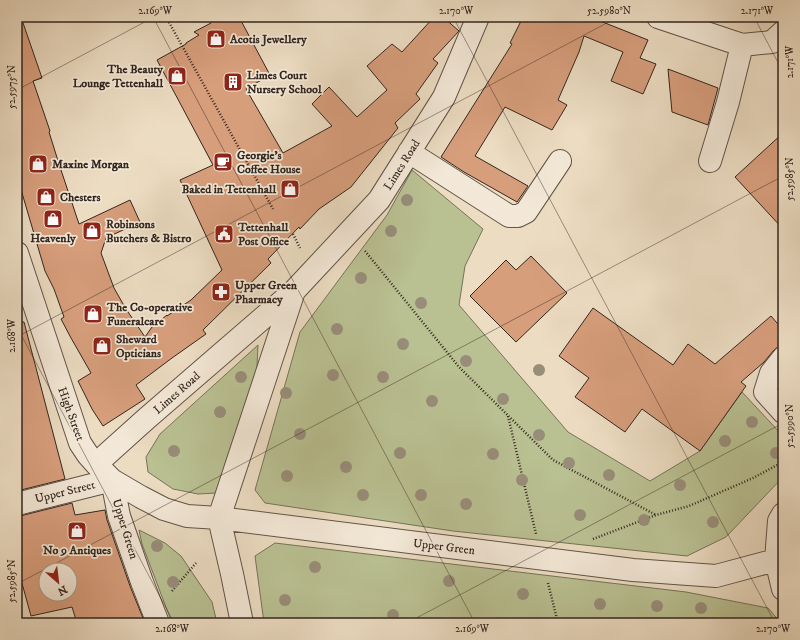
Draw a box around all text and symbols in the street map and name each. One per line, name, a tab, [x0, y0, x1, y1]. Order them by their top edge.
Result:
text: 2.169°W	[138, 5, 173, 17]
text: 2.170°W	[439, 5, 474, 17]
text: 52.5980°N	[587, 5, 631, 17]
text: 2.171°W	[741, 5, 774, 17]
shop icon: Acotis Jewellery	[205, 28, 227, 50]
place label: Acotis Jewellery	[229, 32, 307, 47]
text: 2.171°W	[784, 45, 796, 78]
place label: The Beauty Lounge Tettenhall	[73, 62, 163, 91]
text: 52.5975°N	[6, 65, 18, 109]
shop icon: The Beauty Lounge Tettenhall	[166, 65, 188, 87]
place label: Limes Court Nursery School	[247, 68, 322, 97]
building icon: Limes Court Nursery School	[222, 71, 244, 93]
street label: Limes Road	[381, 137, 423, 193]
place label: Georgie's Coffee House	[237, 148, 301, 177]
cafe icon: Georgie's Coffee House	[212, 151, 234, 173]
shop icon: Maxine Morgan	[27, 153, 49, 175]
place label: Maxine Morgan	[52, 157, 130, 172]
text: 52.5985°N	[784, 157, 796, 201]
shop icon: Baked in Tettenhall	[279, 178, 301, 200]
place label: Baked in Tettenhall	[182, 182, 276, 197]
shop icon: Chesters	[35, 186, 57, 208]
place label: Chesters	[60, 190, 101, 205]
shop icon: Heavenly	[42, 208, 64, 230]
place label: Robinsons Butchers & Bistro	[106, 217, 191, 246]
shop icon: Robinsons Butchers & Bistro	[81, 220, 103, 242]
place label: Tettenhall Post Office	[237, 220, 289, 249]
public building icon: Tettenhall Post Office	[213, 223, 235, 245]
place label: Heavenly	[30, 231, 76, 246]
place label: Upper Green Pharmacy	[235, 278, 298, 307]
pharmacy icon: Upper Green Pharmacy	[210, 281, 232, 303]
place label: The Co-operative Funeralcare	[106, 300, 192, 329]
shop icon: The Co-operative Funeralcare	[82, 303, 104, 325]
text: 2.168°W	[6, 318, 18, 353]
place label: Sheward Opticians	[116, 332, 161, 361]
shop icon: Sheward Opticians	[91, 335, 113, 357]
street label: Limes Road	[151, 369, 203, 417]
street label: High Street	[54, 385, 88, 443]
text: 52.5990°N	[784, 404, 796, 448]
street label: Upper Street	[33, 477, 97, 507]
street label: Upper Green	[109, 497, 141, 562]
shop icon: No 9 Antiques	[66, 520, 88, 542]
street label: Upper Green	[412, 536, 476, 558]
place label: No 9 Antiques	[43, 543, 111, 558]
text: 52.5985°N	[6, 559, 18, 603]
north arrow	[38, 562, 78, 602]
text: N	[55, 582, 69, 598]
text: 2.168°W	[155, 623, 190, 635]
text: 2.169°W	[455, 623, 490, 635]
text: 2.170°W	[756, 623, 791, 635]

